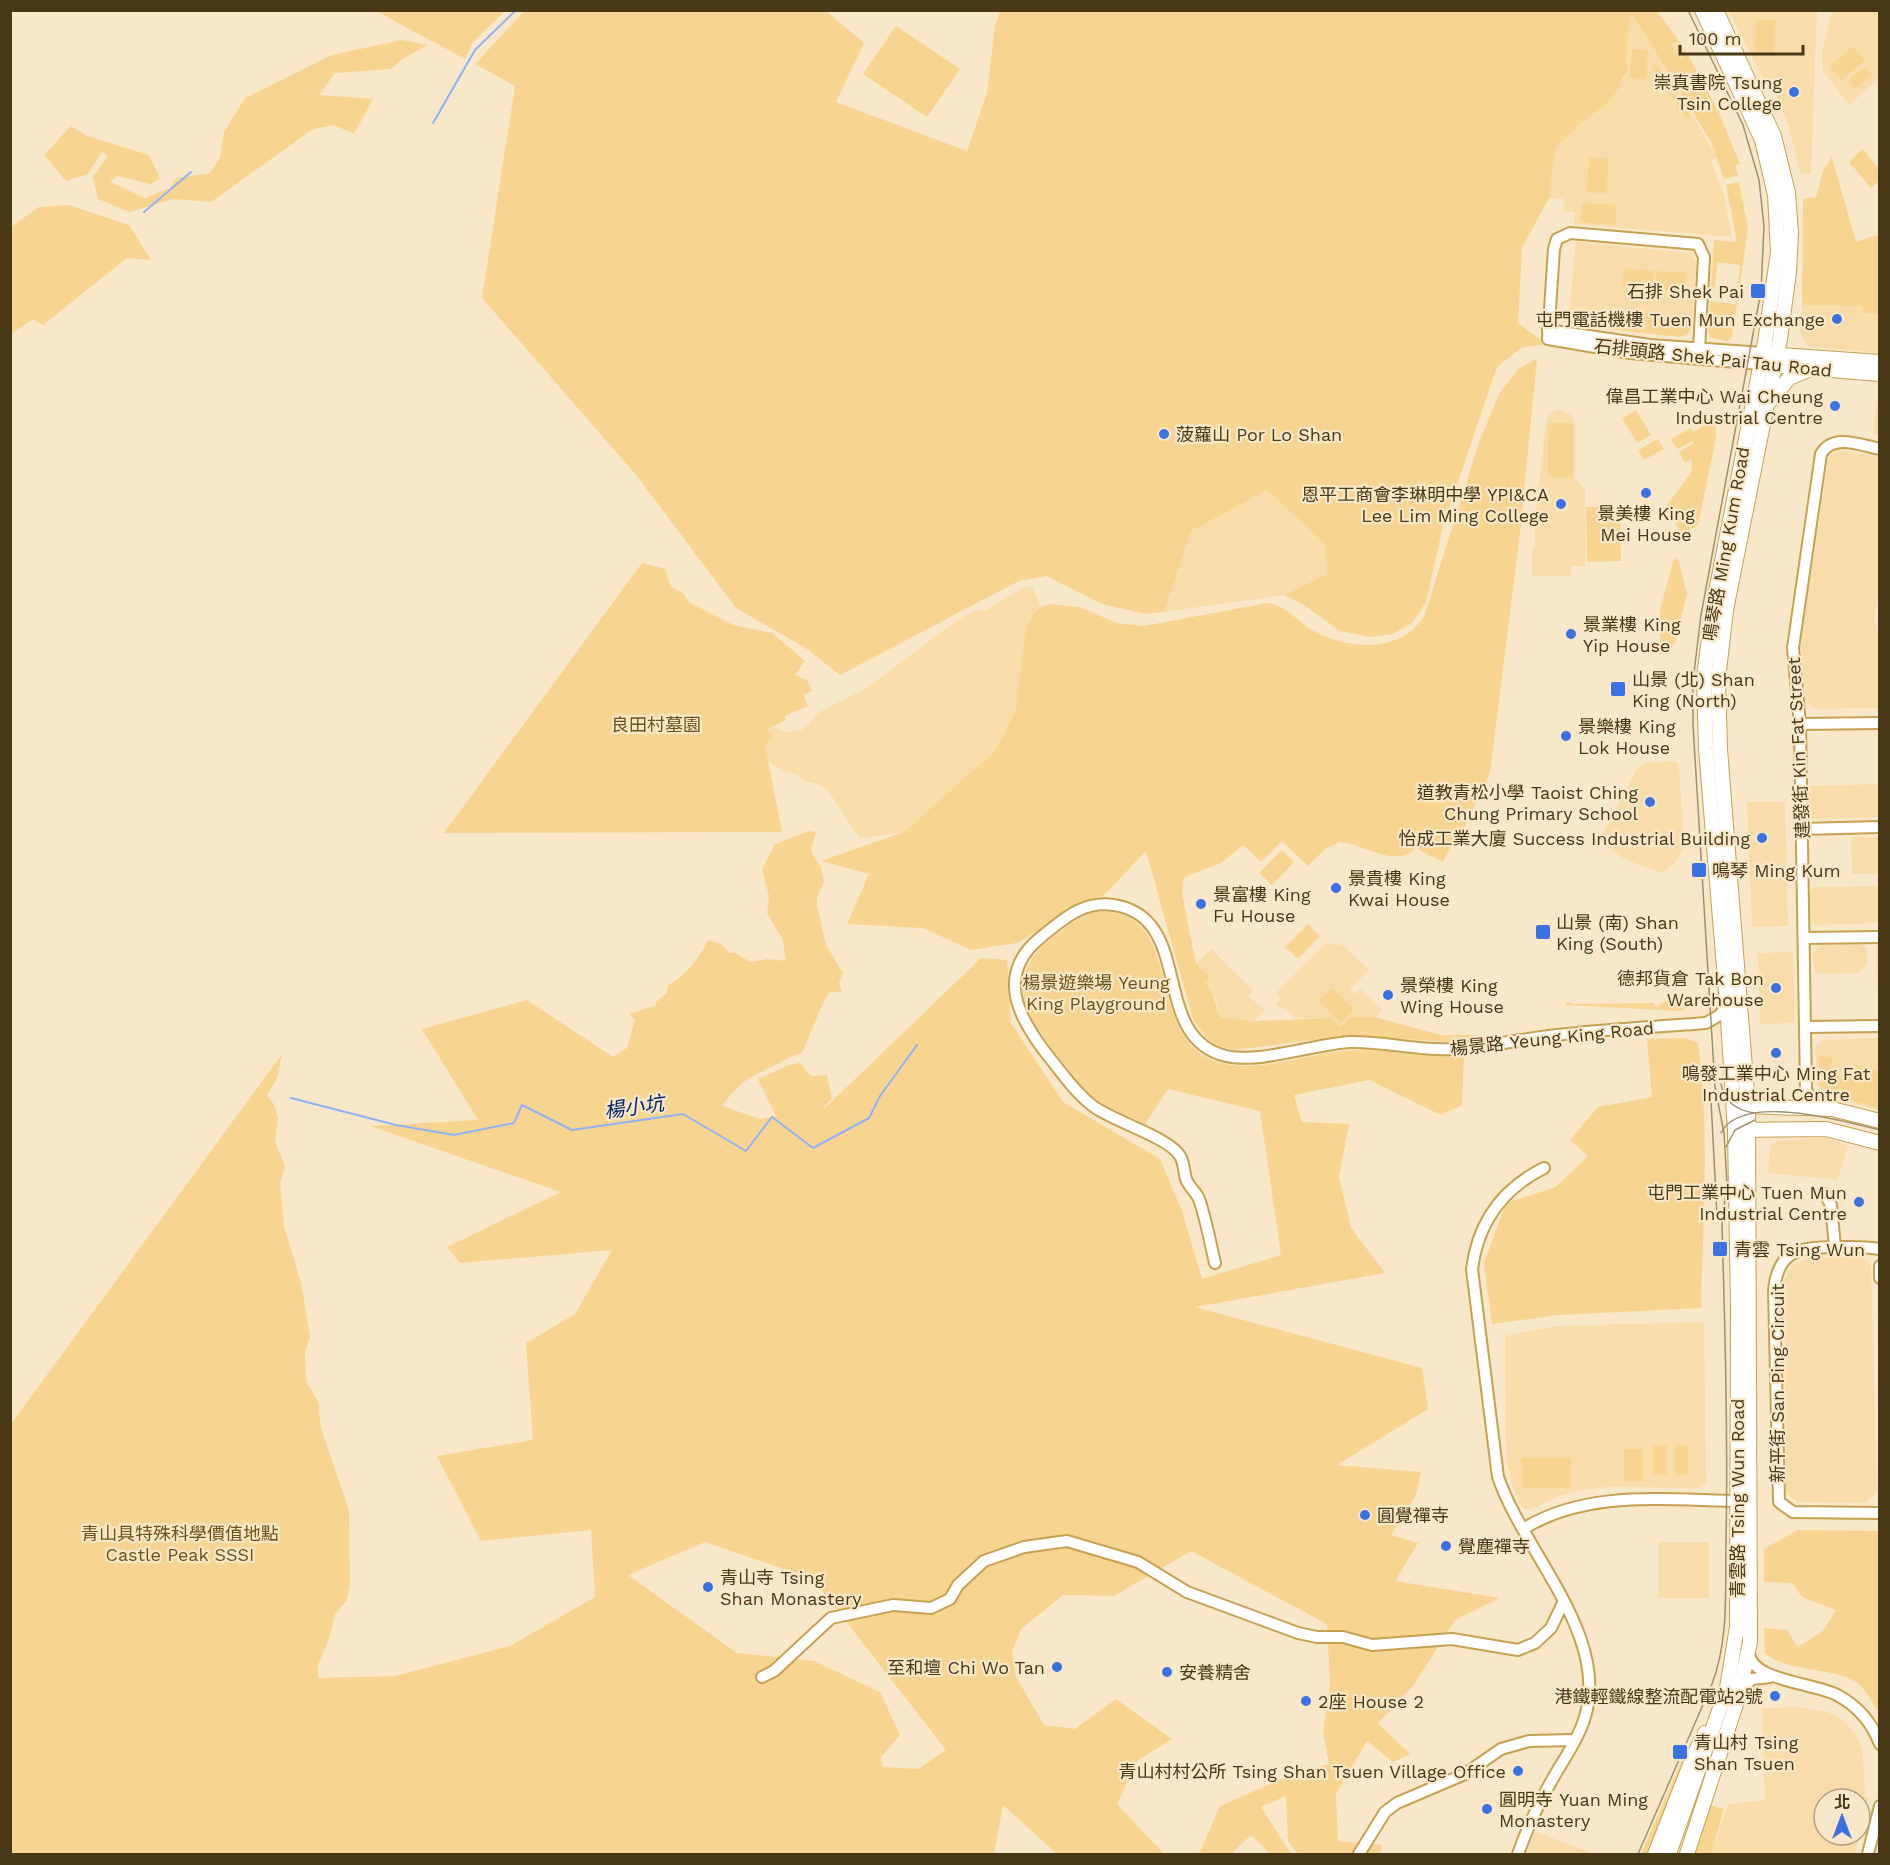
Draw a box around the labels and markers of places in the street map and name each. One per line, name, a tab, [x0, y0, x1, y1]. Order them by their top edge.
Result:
place label: 崇真書院 Tsung Tsin College	[1653, 72, 1782, 114]
marker: 崇真書院 Tsung Tsin College	[1787, 85, 1801, 99]
place label: 石排 Shek Pai	[1627, 281, 1744, 302]
marker: 石排 Shek Pai	[1749, 282, 1767, 300]
place label: 屯門電話機樓 Tuen Mun Exchange	[1536, 309, 1825, 330]
marker: 屯門電話機樓 Tuen Mun Exchange	[1830, 312, 1844, 326]
place label: 偉昌工業中心 Wai Cheung Industrial Centre	[1605, 386, 1823, 428]
marker: 偉昌工業中心 Wai Cheung Industrial Centre	[1828, 399, 1842, 413]
place label: 菠蘿山 Por Lo Shan	[1176, 424, 1342, 445]
marker: 菠蘿山 Por Lo Shan	[1157, 427, 1171, 441]
place label: 恩平工商會李琳明中學 YPI&CA Lee Lim Ming College	[1301, 484, 1549, 526]
marker: 景美樓 King Mei House	[1639, 486, 1653, 500]
marker: 恩平工商會李琳明中學 YPI&CA Lee Lim Ming College	[1554, 497, 1568, 511]
place label: 景美樓 King Mei House	[1597, 503, 1695, 545]
place label: 景業樓 King Yip House	[1583, 614, 1681, 656]
marker: 景業樓 King Yip House	[1564, 627, 1578, 641]
place label: 山景 (北) Shan King (North)	[1632, 669, 1755, 711]
marker: 山景 (北) Shan King (North)	[1609, 680, 1627, 698]
place label: 景樂樓 King Lok House	[1578, 716, 1676, 758]
marker: 景樂樓 King Lok House	[1559, 729, 1573, 743]
place label: 道教青松小學 Taoist Ching Chung Primary School	[1417, 782, 1638, 824]
marker: 道教青松小學 Taoist Ching Chung Primary School	[1643, 795, 1657, 809]
place label: 怡成工業大廈 Success Industrial Building	[1399, 828, 1750, 849]
marker: 怡成工業大廈 Success Industrial Building	[1755, 831, 1769, 845]
place label: 鳴琴 Ming Kum	[1712, 860, 1841, 881]
marker: 鳴琴 Ming Kum	[1690, 861, 1708, 879]
place label: 景貴樓 King Kwai House	[1348, 868, 1450, 910]
marker: 景貴樓 King Kwai House	[1329, 881, 1343, 895]
place label: 景富樓 King Fu House	[1213, 884, 1311, 926]
marker: 景富樓 King Fu House	[1194, 897, 1208, 911]
place label: 山景 (南) Shan King (South)	[1556, 912, 1679, 954]
marker: 山景 (南) Shan King (South)	[1534, 923, 1552, 941]
place label: 德邦貨倉 Tak Bon Warehouse	[1617, 968, 1764, 1010]
place label: 景榮樓 King Wing House	[1400, 975, 1504, 1017]
marker: 德邦貨倉 Tak Bon Warehouse	[1769, 981, 1783, 995]
marker: 景榮樓 King Wing House	[1381, 988, 1395, 1002]
marker: 鳴發工業中心 Ming Fat Industrial Centre	[1769, 1046, 1783, 1060]
place label: 鳴發工業中心 Ming Fat Industrial Centre	[1682, 1063, 1871, 1105]
place label: 屯門工業中心 Tuen Mun Industrial Centre	[1647, 1182, 1847, 1224]
marker: 屯門工業中心 Tuen Mun Industrial Centre	[1852, 1195, 1866, 1209]
place label: 青雲 Tsing Wun	[1734, 1239, 1865, 1260]
marker: 青雲 Tsing Wun	[1711, 1240, 1729, 1258]
place label: 圓覺禪寺	[1377, 1505, 1449, 1526]
marker: 圓覺禪寺	[1358, 1508, 1372, 1522]
place label: 覺塵禪寺	[1458, 1536, 1530, 1557]
marker: 覺塵禪寺	[1439, 1539, 1453, 1553]
place label: 青山寺 Tsing Shan Monastery	[720, 1567, 862, 1609]
marker: 青山寺 Tsing Shan Monastery	[701, 1580, 715, 1594]
place label: 至和壇 Chi Wo Tan	[887, 1657, 1045, 1678]
marker: 至和壇 Chi Wo Tan	[1050, 1660, 1064, 1674]
place label: 安養精舍	[1179, 1662, 1251, 1683]
marker: 安養精舍	[1160, 1665, 1174, 1679]
place label: 港鐵輕鐵線整流配電站2號	[1555, 1686, 1763, 1707]
marker: 港鐵輕鐵線整流配電站2號	[1768, 1689, 1782, 1703]
place label: 2座 House 2	[1318, 1691, 1424, 1712]
marker: 2座 House 2	[1299, 1694, 1313, 1708]
place label: 青山村 Tsing Shan Tsuen	[1694, 1732, 1799, 1774]
marker: 青山村 Tsing Shan Tsuen	[1671, 1743, 1689, 1761]
place label: 青山村村公所 Tsing Shan Tsuen Village Office	[1118, 1761, 1506, 1782]
marker: 青山村村公所 Tsing Shan Tsuen Village Office	[1511, 1764, 1525, 1778]
place label: 圓明寺 Yuan Ming Monastery	[1499, 1789, 1648, 1831]
marker: 圓明寺 Yuan Ming Monastery	[1480, 1802, 1494, 1816]

